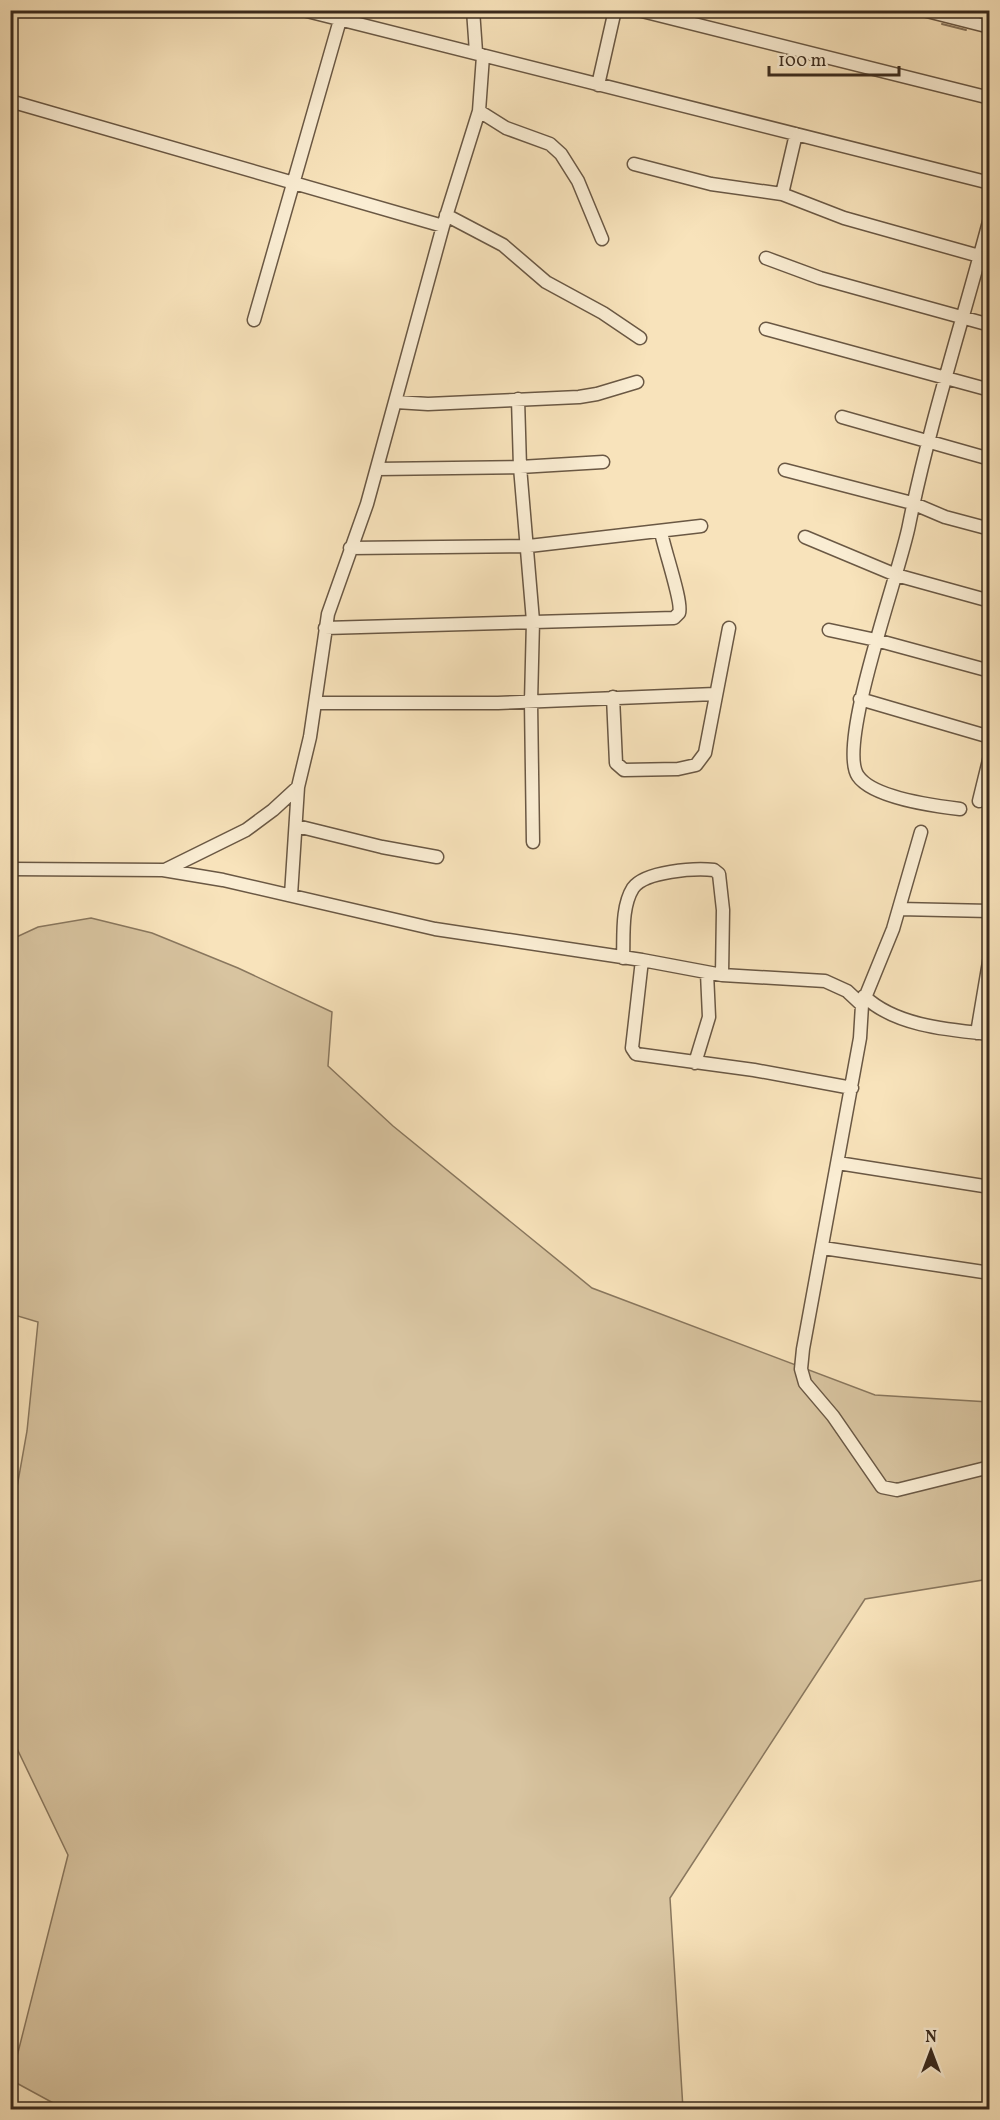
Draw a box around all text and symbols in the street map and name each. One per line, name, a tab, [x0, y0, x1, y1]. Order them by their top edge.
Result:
scale bar	[769, 39, 900, 77]
text: 100 m	[778, 49, 827, 74]
north arrow	[901, 2021, 961, 2081]
text: N	[925, 2027, 937, 2049]

